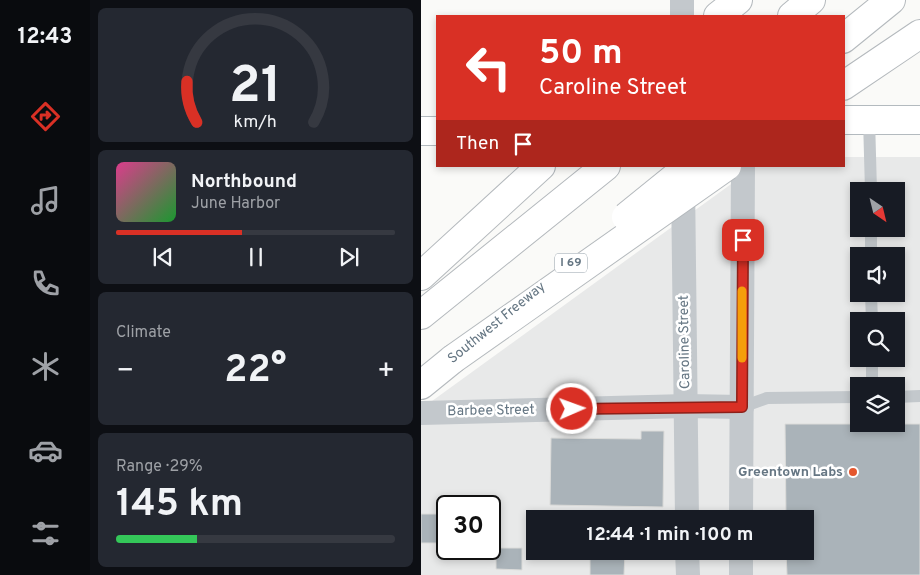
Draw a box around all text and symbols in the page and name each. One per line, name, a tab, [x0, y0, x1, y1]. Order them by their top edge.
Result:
text: 12:43	[18, 24, 72, 51]
text: 50 m	[539, 32, 623, 76]
icon: left	[456, 35, 521, 100]
text: 21	[229, 55, 282, 121]
text: Caroline Street	[539, 75, 687, 102]
icon: directions	[28, 99, 63, 134]
text: km/h	[234, 111, 277, 134]
icon: arrive	[509, 130, 537, 158]
text: Then	[456, 132, 499, 156]
text: Northbound	[191, 170, 297, 194]
north arrow	[850, 182, 905, 238]
map controls	[850, 182, 905, 432]
icon: music	[28, 183, 63, 218]
text: June Harbor	[191, 194, 280, 214]
pin	[722, 219, 764, 261]
icon: arrive	[729, 226, 757, 254]
icon: previous	[149, 243, 177, 271]
icon: pause	[242, 243, 270, 271]
icon: next	[335, 243, 363, 271]
button: sound	[850, 247, 905, 302]
road number: I 69	[555, 254, 587, 272]
icon: phone	[28, 266, 63, 301]
street label: Southwest Freeway	[445, 278, 549, 368]
street label: Caroline Street	[676, 295, 694, 389]
button: search	[850, 312, 905, 367]
text: Climate	[116, 323, 171, 343]
text: 22°	[224, 347, 287, 396]
icon: climate	[28, 349, 63, 384]
text: −	[116, 354, 134, 390]
text: +	[377, 354, 395, 390]
button: layers	[850, 377, 905, 432]
position arrow	[545, 382, 597, 434]
street label: Barbee Street	[447, 402, 535, 420]
icon: car	[28, 433, 63, 468]
text: Range · 29%	[116, 457, 203, 477]
place label: Greentown Labs	[738, 464, 843, 481]
marker: Greentown Labs	[847, 466, 859, 478]
text: 145 km	[116, 481, 243, 530]
speed limit sign: 30	[436, 495, 501, 560]
icon: filters	[28, 516, 63, 551]
text: 12:44 · 1 min · 100 m	[587, 523, 753, 547]

